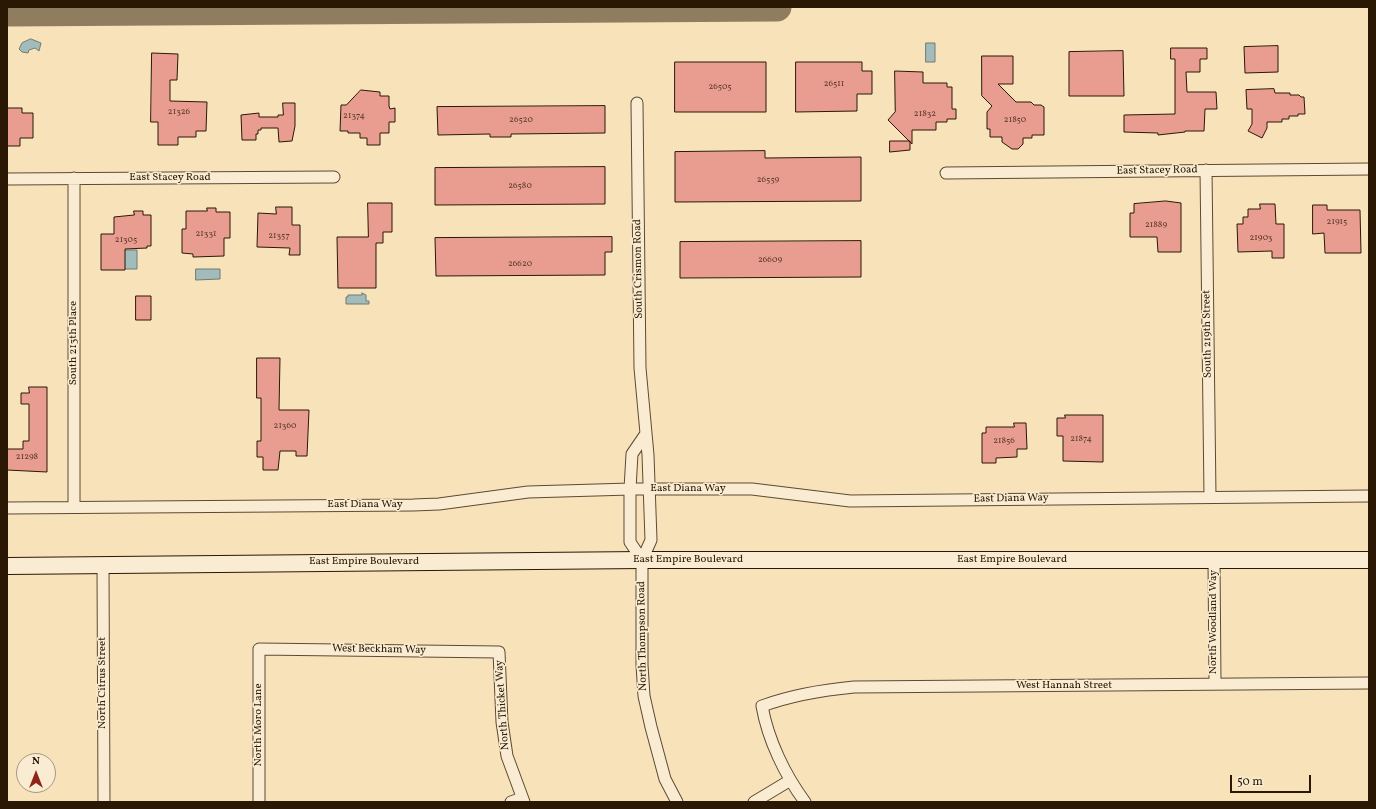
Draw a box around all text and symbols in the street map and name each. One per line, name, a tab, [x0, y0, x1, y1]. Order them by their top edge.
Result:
house number: 26511	[824, 79, 844, 89]
house number: 26505	[708, 82, 732, 92]
house number: 21326	[168, 107, 190, 117]
house number: 21832	[914, 109, 936, 119]
house number: 21374	[343, 111, 365, 121]
house number: 26520	[509, 115, 533, 125]
house number: 21850	[1004, 115, 1026, 125]
street label: East Stacey Road	[1116, 164, 1198, 178]
street label: East Stacey Road	[129, 171, 211, 185]
house number: 26559	[757, 175, 779, 185]
house number: 26580	[508, 181, 532, 191]
house number: 21915	[1327, 217, 1347, 227]
street label: South Crismon Road	[632, 219, 646, 319]
house number: 21889	[1145, 220, 1167, 230]
house number: 21331	[196, 229, 216, 239]
house number: 21357	[268, 231, 290, 241]
house number: 21903	[1250, 233, 1272, 243]
house number: 21305	[115, 235, 137, 245]
house number: 26609	[758, 255, 782, 265]
house number: 26620	[508, 259, 532, 269]
street label: South 219th Street	[1201, 290, 1215, 378]
street label: South 213th Place	[67, 301, 81, 385]
house number: 21360	[274, 421, 296, 431]
house number: 21874	[1070, 434, 1092, 444]
house number: 21856	[993, 436, 1015, 446]
house number: 21298	[16, 452, 38, 462]
street label: East Diana Way	[650, 482, 726, 496]
street label: East Diana Way	[973, 492, 1049, 506]
street label: East Diana Way	[327, 498, 403, 512]
street label: East Empire Boulevard	[633, 553, 743, 567]
street label: East Empire Boulevard	[957, 553, 1067, 567]
street label: East Empire Boulevard	[309, 555, 419, 569]
street label: North Woodland Way	[1207, 570, 1221, 674]
street label: North Thompson Road	[635, 581, 651, 691]
street label: North Citrus Street	[96, 637, 110, 729]
street label: West Beckham Way	[332, 643, 426, 657]
street label: North Thicket Way	[493, 659, 513, 751]
street label: West Hannah Street	[1016, 679, 1112, 693]
street label: North Moro Lane	[252, 683, 266, 767]
north arrow	[16, 753, 56, 793]
text: N	[32, 754, 40, 769]
scale bar	[1232, 767, 1313, 793]
text: 50 m	[1237, 774, 1263, 790]

